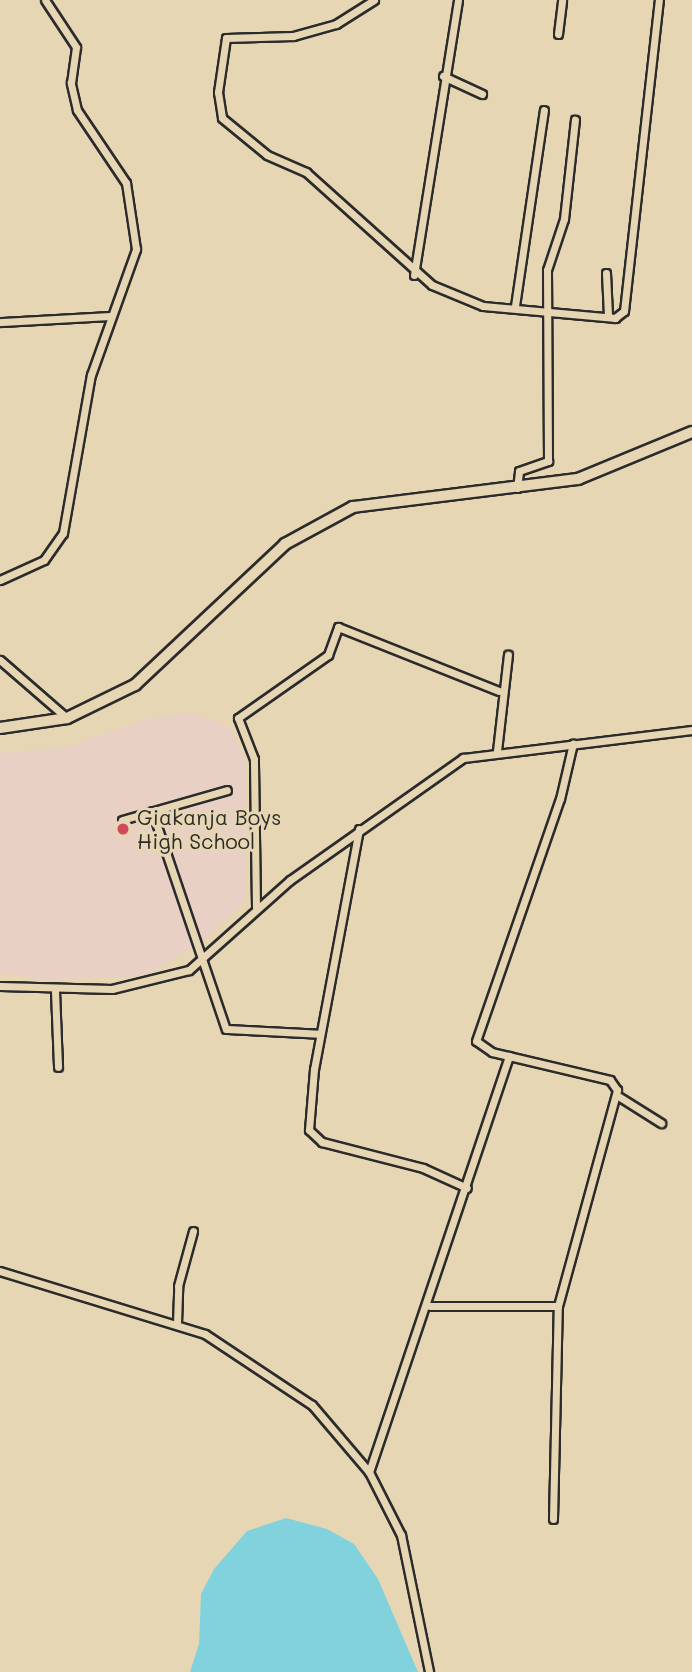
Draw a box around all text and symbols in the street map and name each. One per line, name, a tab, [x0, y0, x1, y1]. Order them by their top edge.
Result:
place label: Giakanja Boys High School	[137, 804, 281, 854]
marker: Giakanja Boys High School	[115, 821, 131, 837]

